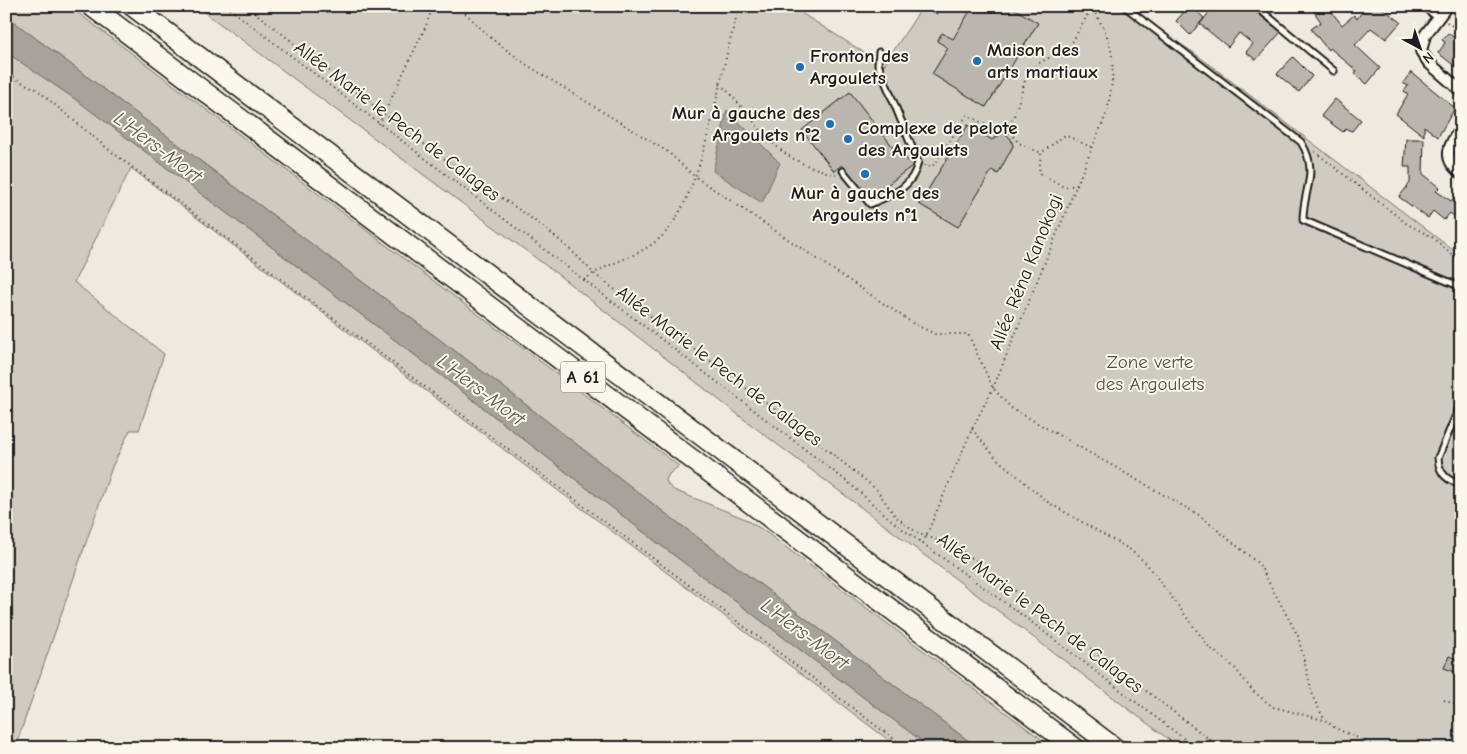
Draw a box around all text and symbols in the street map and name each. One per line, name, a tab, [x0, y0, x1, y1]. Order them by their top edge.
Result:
north arrow	[1394, 22, 1444, 72]
street label: Allée Marie le Pech de Calages	[290, 36, 504, 206]
place label: Maison des arts martiaux	[987, 39, 1098, 83]
place label: Fronton des Argoulets	[810, 45, 909, 89]
text: N	[1419, 48, 1437, 67]
marker: Maison des arts martiaux	[971, 55, 983, 67]
marker: Fronton des Argoulets	[794, 61, 806, 73]
place label: Mur à gauche des Argoulets n°2	[672, 102, 820, 146]
water label: L'Hers-Mort	[110, 107, 208, 188]
place label: Complexe de pelote des Argoulets	[858, 117, 1018, 161]
marker: Mur à gauche des Argoulets n°2	[824, 118, 836, 130]
marker: Complexe de pelote des Argoulets	[842, 133, 854, 145]
marker: Mur à gauche des Argoulets n°1	[859, 168, 871, 180]
place label: Mur à gauche des Argoulets n°1	[791, 182, 939, 226]
street label: Allée Réna Kanokogi	[985, 191, 1067, 353]
street label: Allée Marie le Pech de Calages	[612, 281, 826, 451]
water label: L'Hers-Mort	[433, 350, 531, 431]
park label: Zone verte des Argoulets	[1096, 351, 1204, 395]
road number: A 61	[560, 362, 606, 392]
street label: Allée Marie le Pech de Calages	[933, 528, 1147, 698]
water label: L'Hers-Mort	[757, 594, 855, 675]

